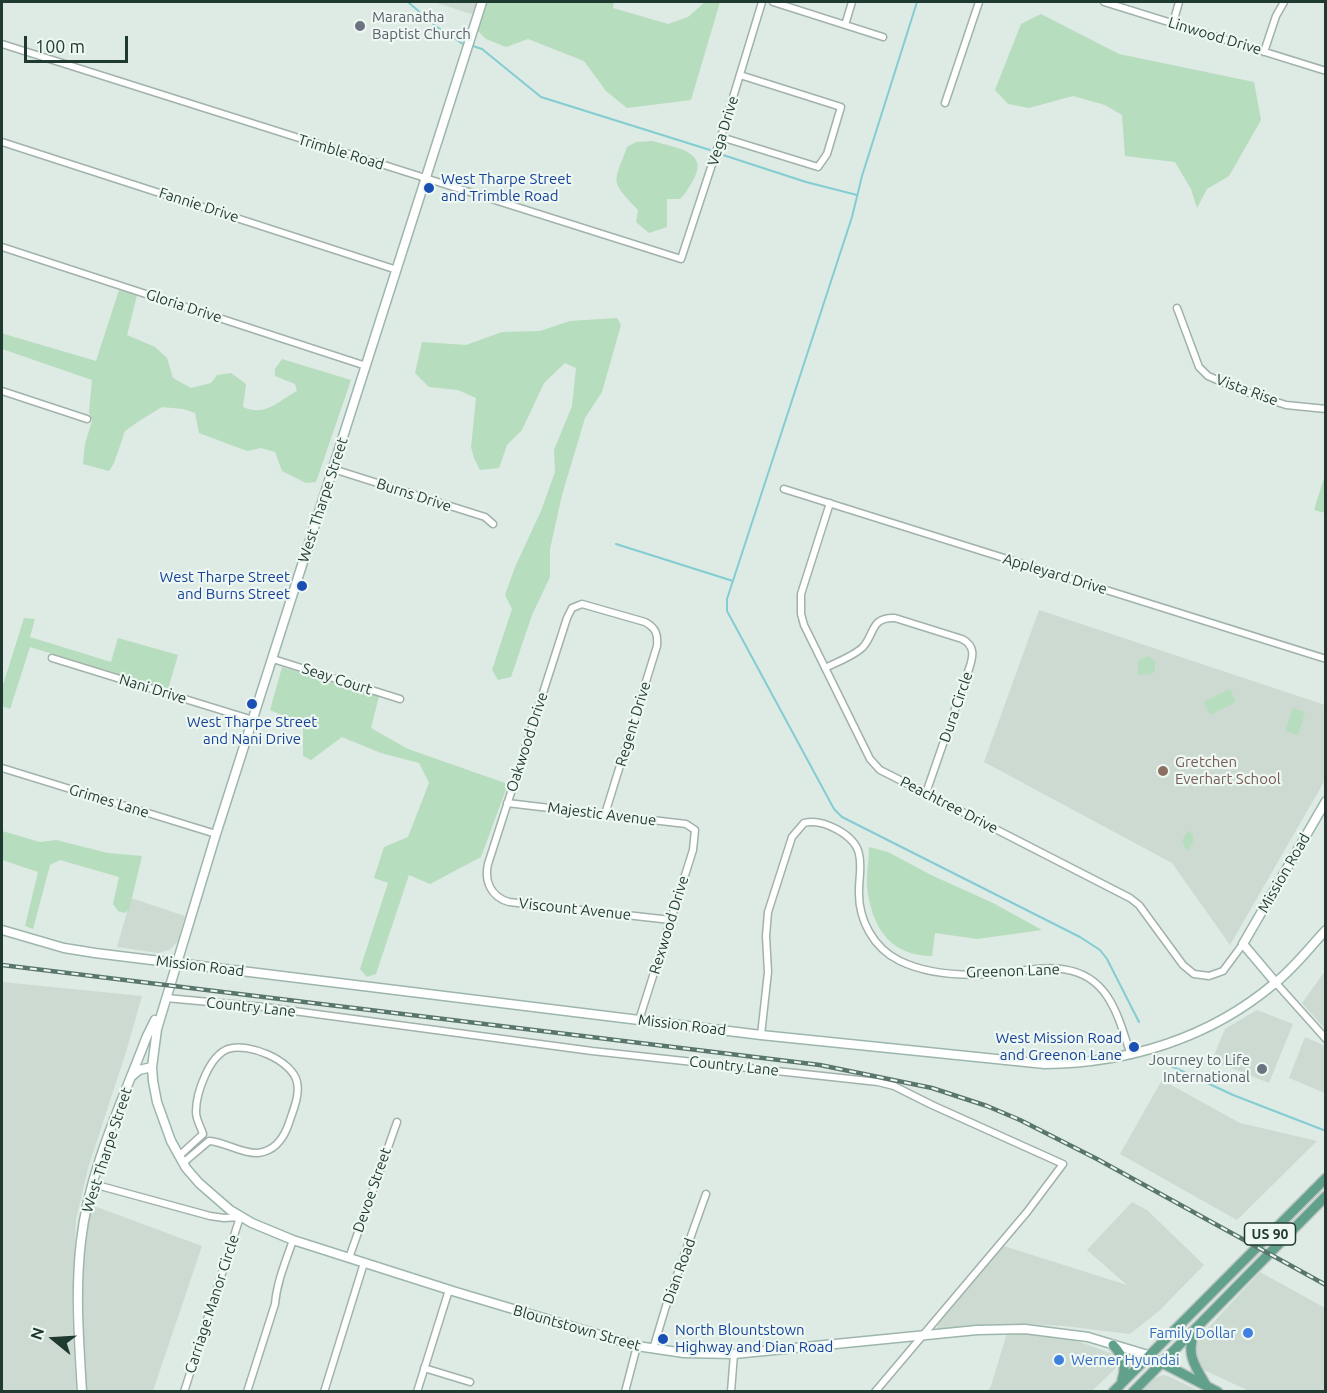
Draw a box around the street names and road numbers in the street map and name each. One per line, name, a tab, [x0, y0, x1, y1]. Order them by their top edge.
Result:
street label: Linwood Drive	[1166, 13, 1264, 59]
street label: Vega Drive	[704, 94, 742, 168]
street label: Trimble Road	[296, 130, 386, 174]
street label: Fannie Drive	[157, 184, 241, 226]
street label: Gloria Drive	[144, 285, 224, 327]
street label: Vista Rise	[1213, 370, 1281, 410]
street label: West Tharpe Street	[294, 435, 352, 565]
street label: Burns Drive	[374, 474, 454, 516]
street label: Appleyard Drive	[1001, 550, 1109, 598]
street label: Seay Court	[300, 659, 374, 699]
street label: Dura Circle	[935, 669, 977, 745]
street label: Nani Drive	[117, 670, 189, 708]
street label: Regent Drive	[612, 679, 654, 769]
street label: Oakwood Drive	[502, 690, 552, 794]
street label: Peachtree Drive	[897, 773, 1001, 837]
street label: Grimes Lane	[67, 780, 151, 822]
street label: Majestic Avenue	[546, 798, 658, 830]
street label: Mission Road	[1254, 830, 1314, 916]
street label: Rexwood Drive	[645, 874, 693, 976]
street label: Viscount Avenue	[518, 894, 632, 924]
street label: Mission Road	[155, 952, 245, 980]
street label: Greenon Lane	[966, 960, 1060, 982]
street label: Country Lane	[205, 993, 297, 1021]
street label: Mission Road	[637, 1011, 727, 1039]
street label: Country Lane	[688, 1052, 780, 1080]
street label: West Tharpe Street	[78, 1085, 136, 1215]
street label: Devoe Street	[349, 1145, 395, 1235]
road number: US 90	[1244, 1223, 1296, 1245]
street label: Carriage Manor Circle	[181, 1232, 243, 1376]
street label: Dian Road	[659, 1236, 699, 1306]
street label: Blountstown Street	[511, 1301, 643, 1355]

